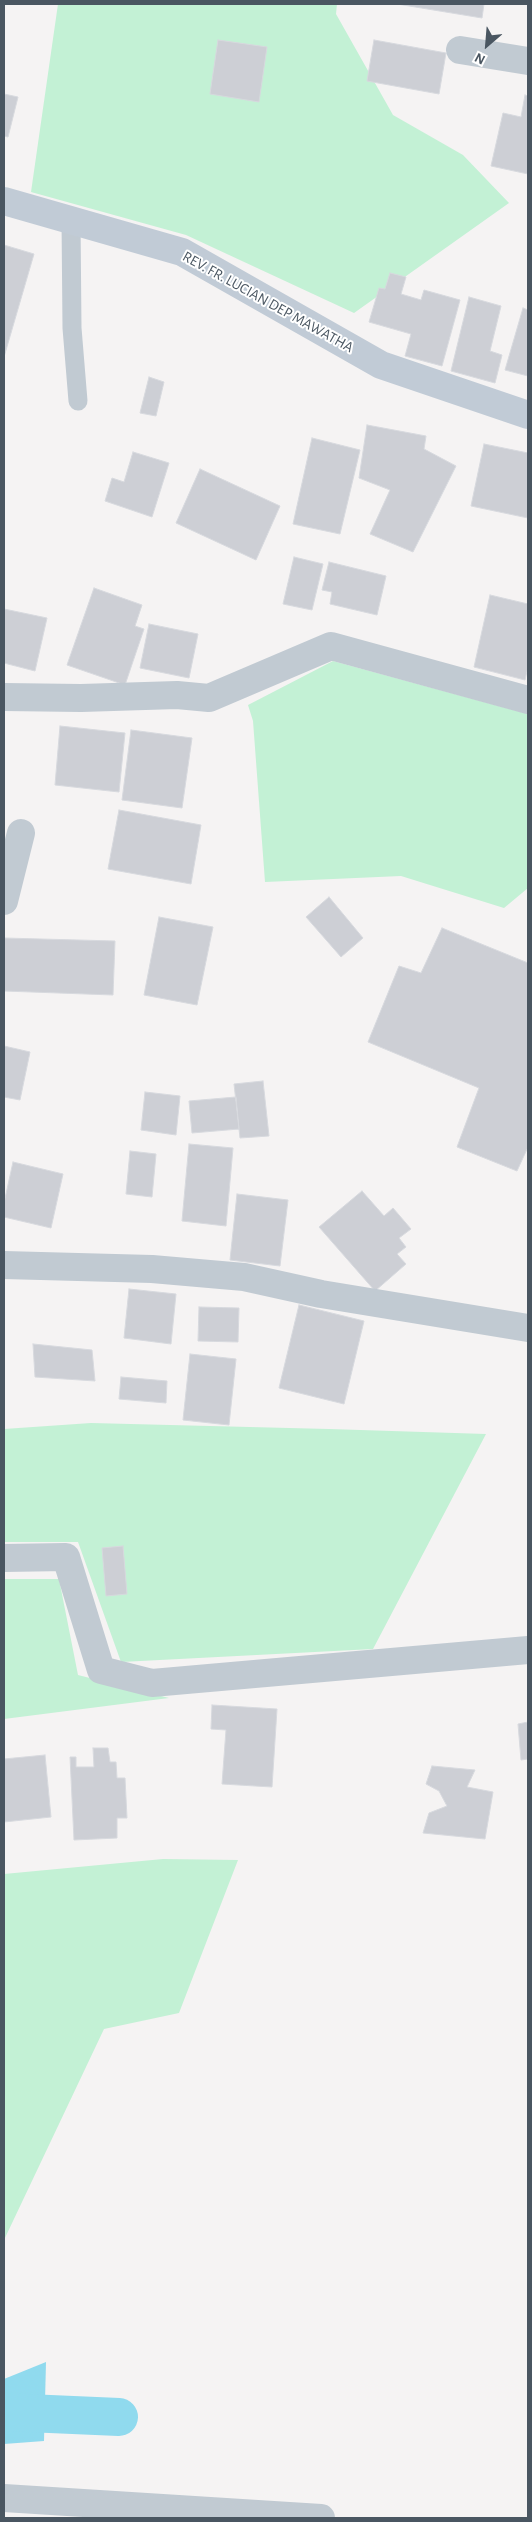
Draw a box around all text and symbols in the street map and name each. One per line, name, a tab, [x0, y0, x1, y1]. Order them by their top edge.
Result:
north arrow	[462, 20, 512, 70]
text: N	[473, 50, 488, 67]
street label: REV. FR. LUCIAN DEP MAWATHA	[179, 247, 357, 357]

